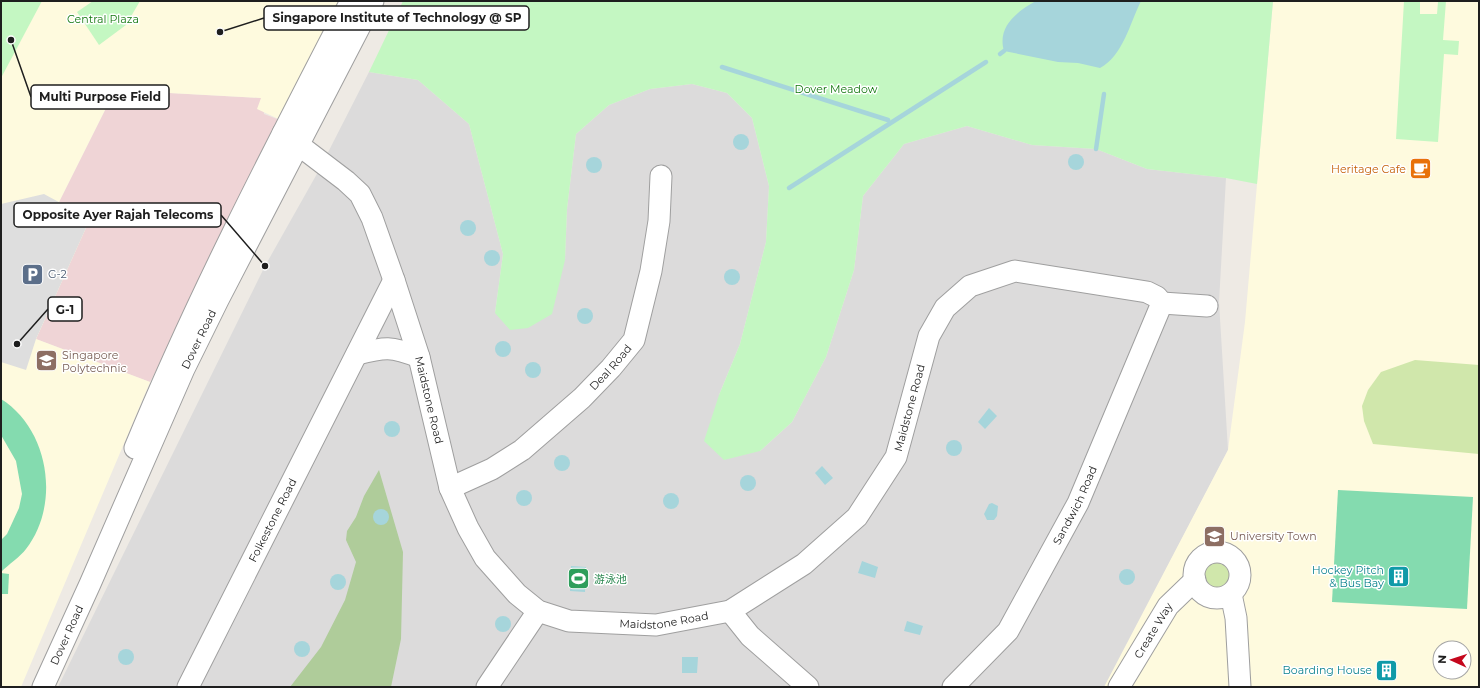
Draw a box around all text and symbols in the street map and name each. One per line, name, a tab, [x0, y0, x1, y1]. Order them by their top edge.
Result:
callout: Singapore Institute of Technology @ SP	[264, 6, 529, 30]
text: Singapore Institute of Technology @ SP	[273, 10, 522, 25]
park label: Central Plaza	[67, 12, 139, 26]
park label: Dover Meadow	[795, 82, 878, 96]
callout: Multi Purpose Field	[31, 85, 169, 109]
text: Multi Purpose Field	[39, 89, 161, 104]
cafe icon: Heritage Cafe	[1408, 156, 1434, 182]
place label: Heritage Cafe	[1331, 162, 1406, 176]
callout: Opposite Ayer Rajah Telecoms	[14, 203, 221, 227]
text: Opposite Ayer Rajah Telecoms	[23, 207, 214, 222]
parking icon: G-2	[20, 261, 46, 287]
place label: G-2	[48, 267, 67, 281]
callout: G-1	[48, 297, 82, 321]
text: G-1	[56, 302, 74, 317]
street label: Dover Road	[178, 307, 219, 371]
street label: Deal Road	[586, 341, 635, 393]
school or university icon: Singapore Polytechnic	[34, 348, 60, 374]
place label: Singapore Polytechnic	[62, 348, 127, 375]
street label: Maidstone Road	[412, 355, 446, 445]
street label: Maidstone Road	[891, 363, 928, 453]
street label: Sandwich Road	[1050, 464, 1100, 547]
street label: Folkestone Road	[245, 476, 299, 564]
school or university icon: University Town	[1201, 523, 1227, 549]
place label: University Town	[1230, 529, 1317, 543]
place label: Hockey Pitch & Bus Bay	[1312, 563, 1384, 590]
building icon: Hockey Pitch & Bus Bay	[1386, 563, 1412, 589]
sports icon: 游泳池	[565, 566, 591, 592]
place label: 游泳池	[594, 572, 627, 586]
street label: Create Way	[1131, 600, 1175, 661]
street label: Dover Road	[47, 603, 86, 667]
street label: Maidstone Road	[619, 608, 710, 632]
north arrow	[1432, 640, 1472, 680]
text: N	[1435, 655, 1449, 664]
building icon: Boarding House	[1374, 657, 1400, 683]
place label: Boarding House	[1283, 663, 1372, 677]

